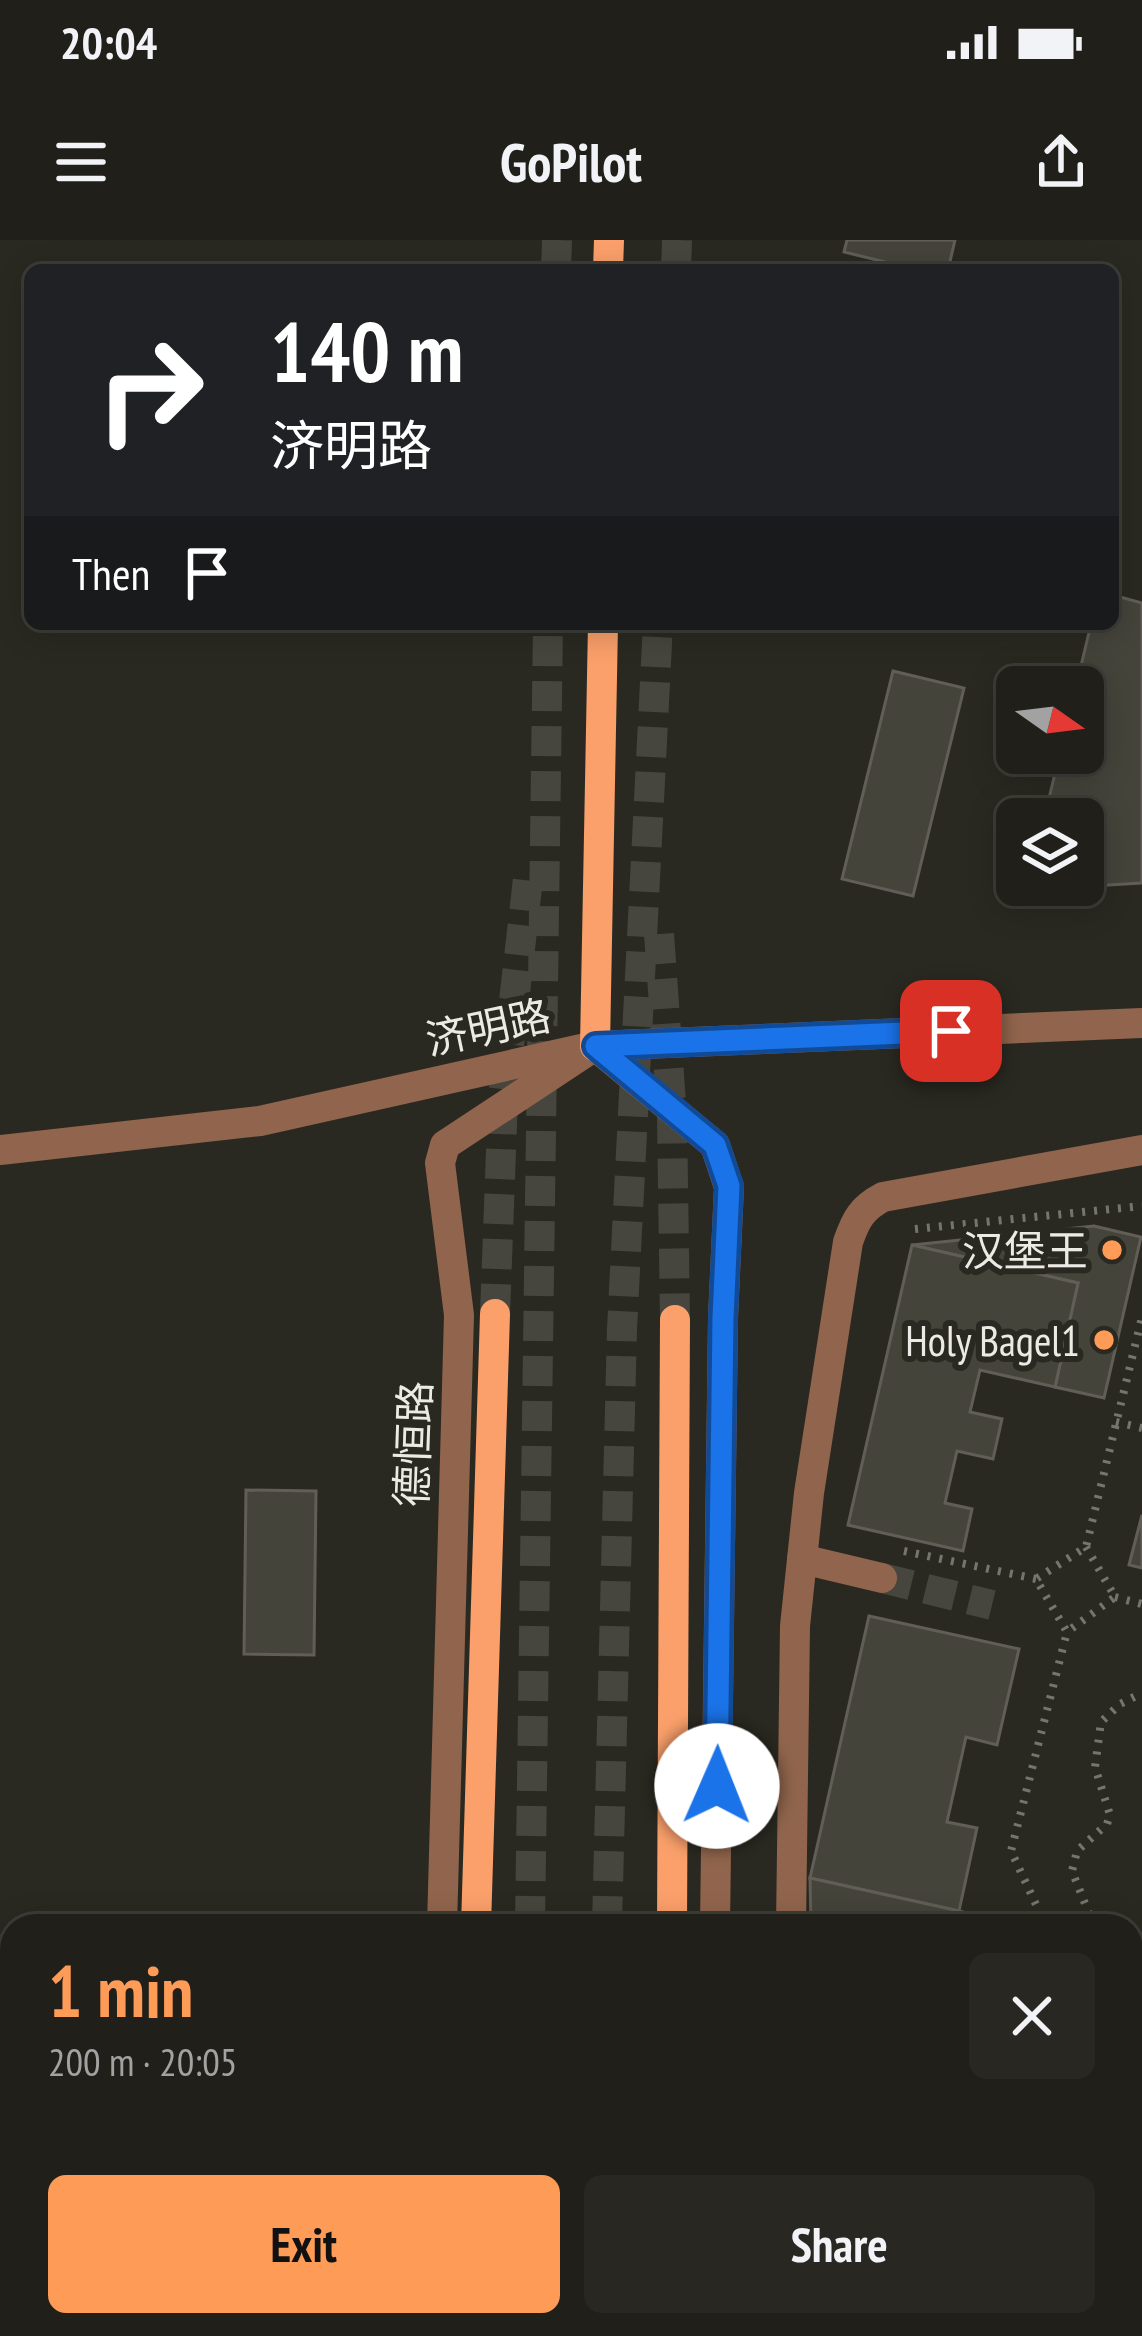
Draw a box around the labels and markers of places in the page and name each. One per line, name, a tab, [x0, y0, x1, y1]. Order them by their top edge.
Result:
pin	[900, 980, 1002, 1082]
place label: 汉堡王	[962, 1223, 1088, 1278]
marker: 汉堡王	[1099, 1237, 1125, 1263]
place label: Holy Bagel1	[905, 1313, 1080, 1368]
marker: Holy Bagel1	[1091, 1327, 1117, 1353]

